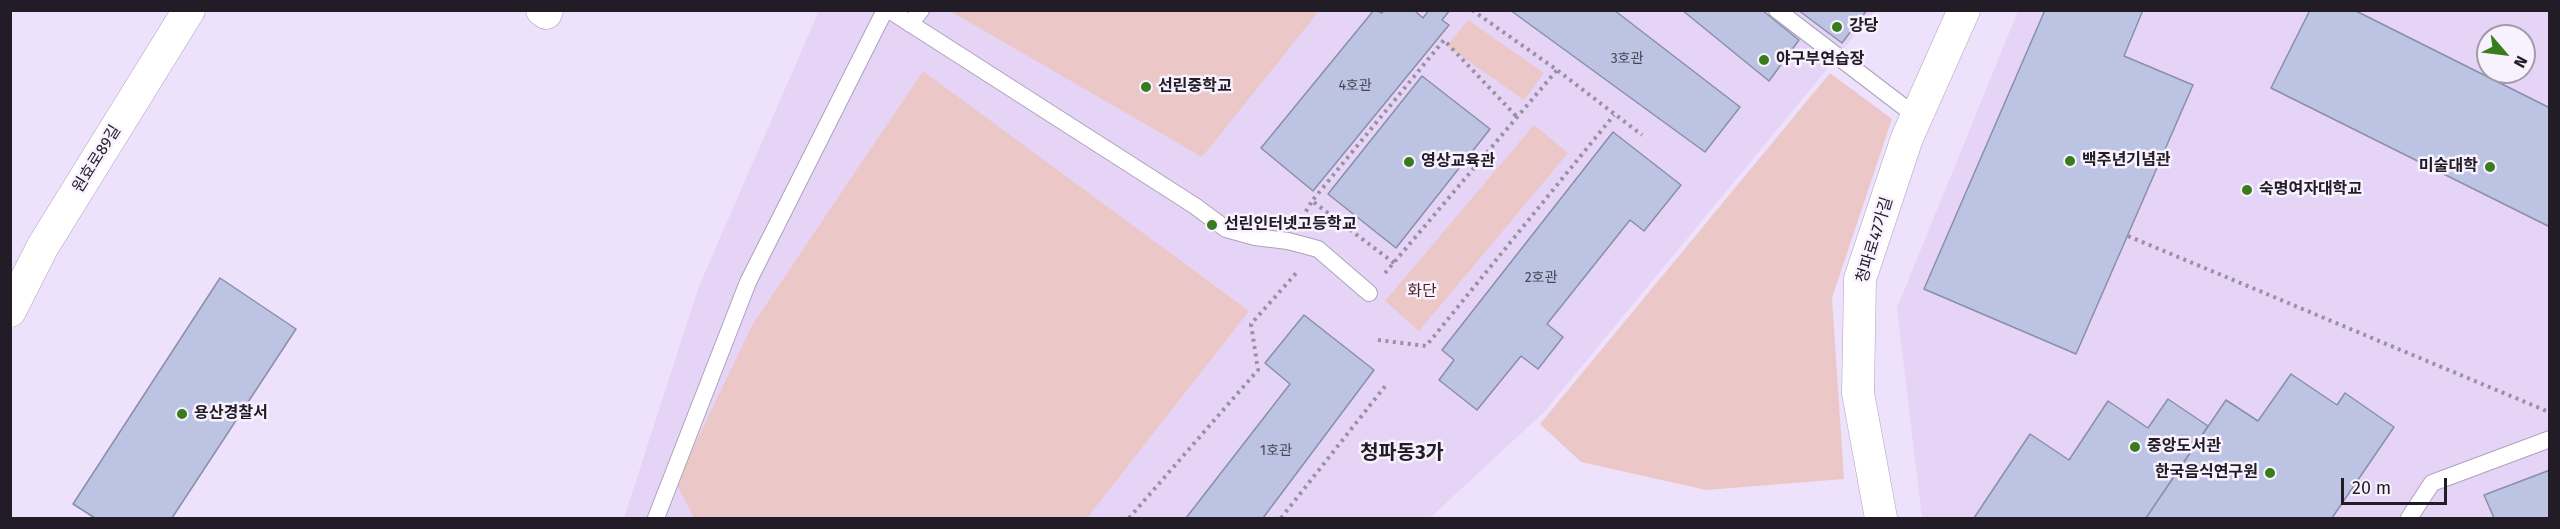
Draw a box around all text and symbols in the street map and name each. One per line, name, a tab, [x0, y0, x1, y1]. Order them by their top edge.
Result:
place label: 강당	[1849, 17, 1878, 37]
marker: 강당	[1830, 20, 1844, 34]
north arrow	[2476, 24, 2536, 84]
place label: 야구부연습장	[1776, 50, 1864, 70]
house number: 3호관	[1611, 51, 1643, 67]
marker: 야구부연습장	[1757, 53, 1771, 67]
text: N	[2510, 53, 2531, 71]
place label: 선린중학교	[1158, 77, 1232, 97]
house number: 4호관	[1338, 78, 1372, 94]
marker: 선린중학교	[1139, 80, 1153, 94]
street label: 원효로89길	[69, 122, 125, 196]
place label: 백주년기념관	[2082, 151, 2170, 171]
place label: 영상교육관	[1421, 152, 1495, 172]
marker: 백주년기념관	[2063, 154, 2077, 168]
marker: 영상교육관	[1402, 155, 1416, 169]
place label: 미술대학	[2419, 157, 2478, 177]
marker: 미술대학	[2483, 160, 2497, 174]
place label: 숙명여자대학교	[2259, 180, 2362, 200]
marker: 숙명여자대학교	[2240, 183, 2254, 197]
street label: 청파로47가길	[1853, 195, 1897, 285]
place label: 선린인터넷고등학교	[1224, 215, 1356, 235]
marker: 선린인터넷고등학교	[1205, 218, 1219, 232]
house number: 2호관	[1525, 270, 1557, 286]
park label: 화단	[1407, 282, 1437, 302]
place label: 용산경찰서	[194, 404, 268, 424]
marker: 용산경찰서	[175, 407, 189, 421]
place label: 중앙도서관	[2147, 437, 2221, 457]
marker: 중앙도서관	[2128, 440, 2142, 454]
district label: 청파동3가	[1360, 441, 1444, 465]
house number: 1호관	[1260, 443, 1292, 459]
place label: 한국음식연구원	[2155, 463, 2258, 483]
marker: 한국음식연구원	[2263, 466, 2277, 480]
scale bar	[2344, 466, 2450, 504]
text: 20 m	[2352, 477, 2391, 499]

